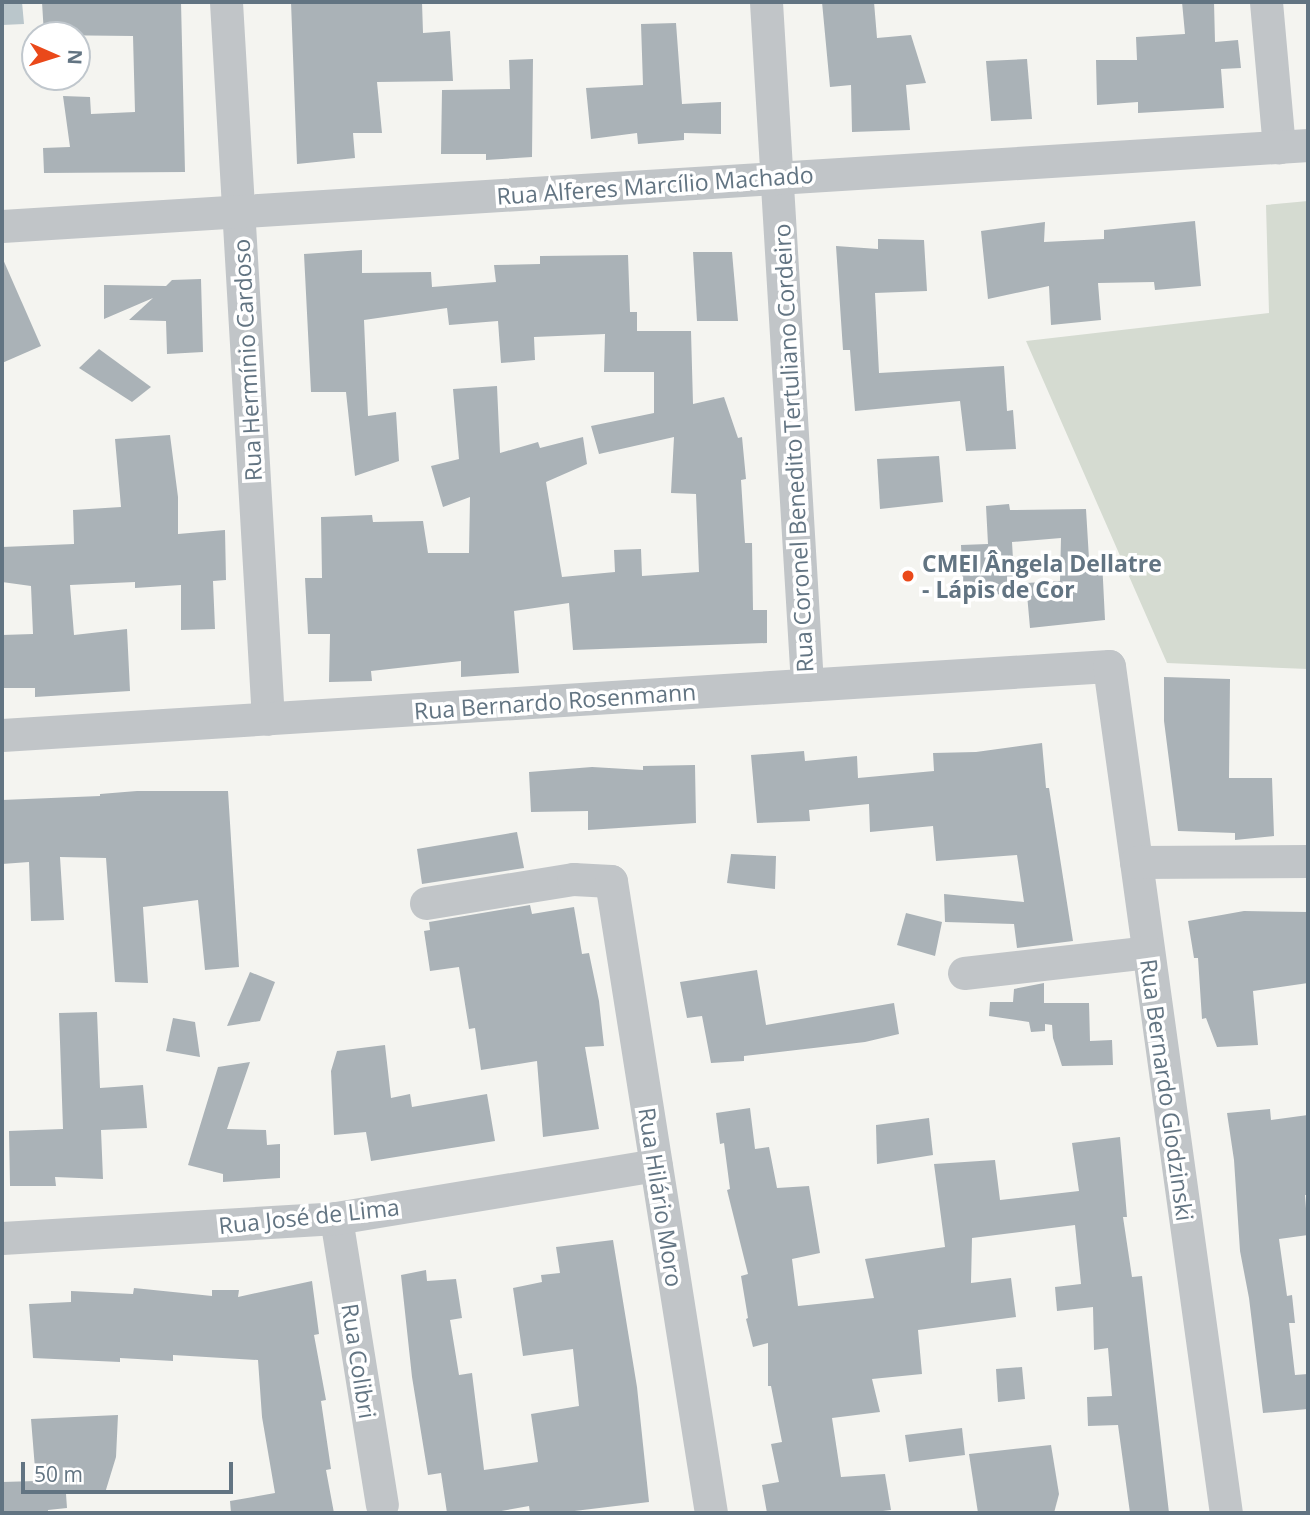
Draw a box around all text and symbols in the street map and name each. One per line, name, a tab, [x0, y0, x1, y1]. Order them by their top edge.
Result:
north arrow	[21, 21, 91, 91]
text: N	[62, 49, 88, 65]
street label: Rua Alferes Marcílio Machado	[496, 160, 814, 210]
street label: Rua Coronel Benedito Tertuliano Cordeiro	[767, 223, 819, 673]
street label: Rua Hermínio Cardoso	[227, 238, 267, 482]
place label: CMEI Ângela Dellatre - Lápis de Cor	[922, 549, 1162, 603]
marker: CMEI Ângela Dellatre - Lápis de Cor	[900, 568, 916, 584]
street label: Rua Bernardo Rosenmann	[413, 677, 697, 725]
street label: Rua Bernardo Glodzinski	[1135, 957, 1199, 1223]
street label: Rua Hilário Moro	[633, 1105, 689, 1289]
street label: Rua José de Lima	[217, 1193, 401, 1239]
street label: Rua Colibri	[336, 1301, 382, 1421]
scale bar	[24, 1448, 236, 1492]
text: 50 m	[34, 1460, 83, 1488]

